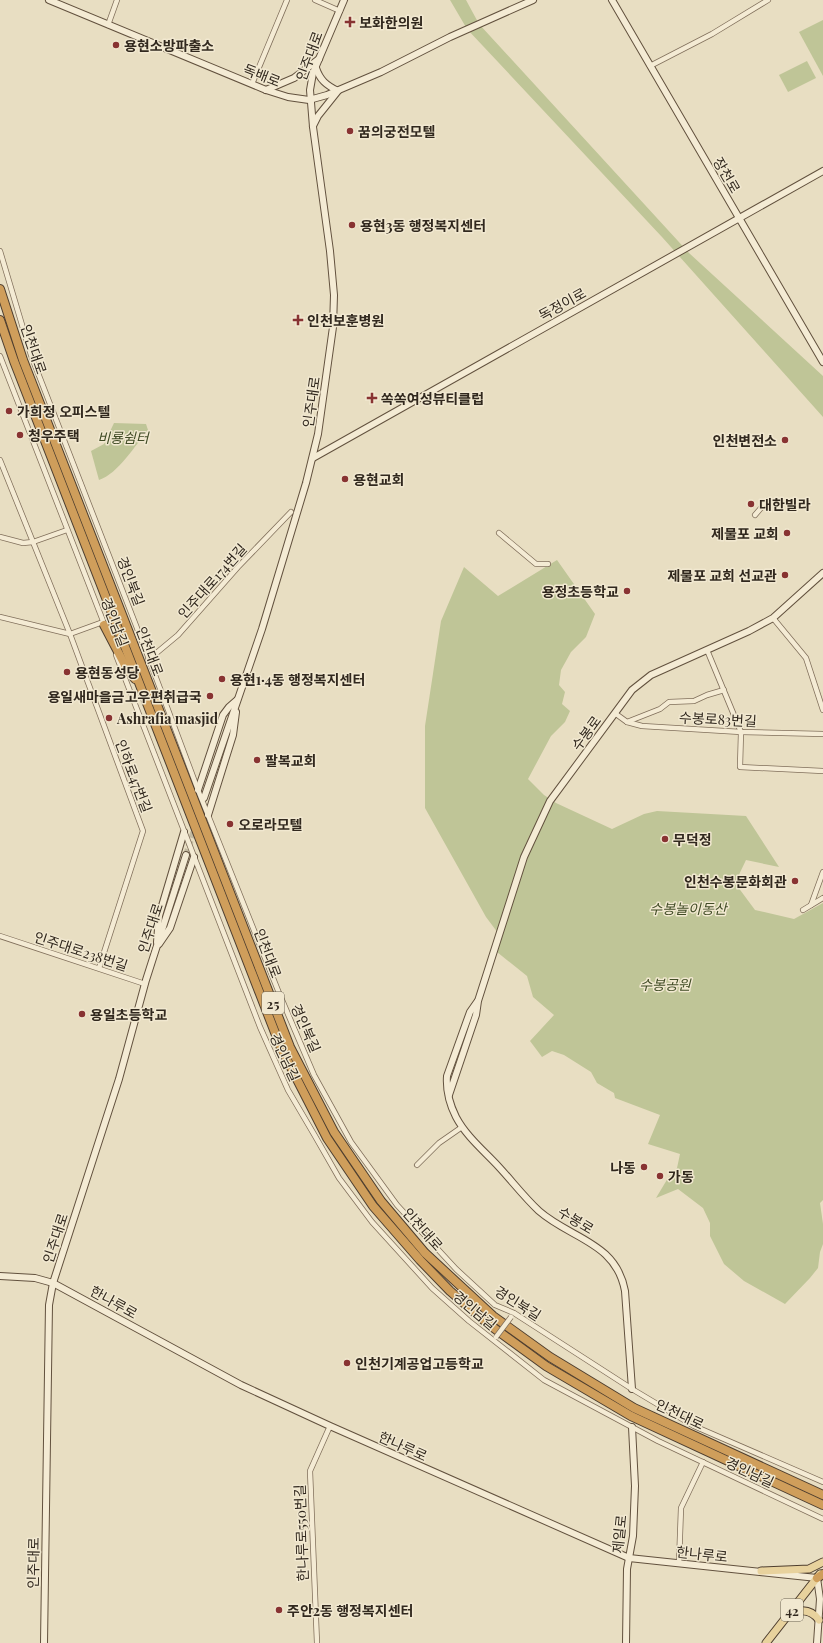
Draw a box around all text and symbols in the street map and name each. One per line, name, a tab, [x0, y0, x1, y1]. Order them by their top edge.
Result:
place label: 보화한의원	[359, 13, 423, 32]
marker: 보화한의원	[344, 16, 356, 28]
street label: 인주대로	[291, 28, 327, 83]
place label: 용현소방파출소	[124, 36, 214, 55]
marker: 용현소방파출소	[111, 40, 121, 50]
street label: 독배로	[241, 59, 284, 91]
place label: 꿈의궁전모텔	[358, 122, 435, 141]
marker: 꿈의궁전모텔	[345, 126, 355, 136]
street label: 장천로	[709, 154, 745, 197]
place label: 용현3동 행정복지센터	[360, 216, 486, 235]
marker: 용현3동 행정복지센터	[347, 220, 357, 230]
street label: 독정이로	[535, 283, 589, 325]
place label: 인천보훈병원	[307, 311, 384, 330]
marker: 인천보훈병원	[292, 314, 304, 326]
street label: 인천대로	[17, 322, 51, 377]
street label: 인주대로	[298, 375, 324, 429]
place label: 쏙쏙여성뷰티클럽	[381, 389, 484, 408]
marker: 쏙쏙여성뷰티클럽	[366, 392, 378, 404]
place label: 가희정 오피스텔	[17, 402, 111, 421]
marker: 가희정 오피스텔	[4, 406, 14, 416]
place label: 청우주택	[28, 426, 80, 445]
park label: 비룡쉼터	[97, 428, 151, 447]
marker: 청우주택	[15, 430, 25, 440]
place label: 인천변전소	[713, 431, 777, 450]
marker: 인천변전소	[780, 435, 790, 445]
place label: 용현교회	[353, 470, 405, 489]
marker: 용현교회	[340, 474, 350, 484]
place label: 대한빌라	[759, 495, 811, 514]
marker: 대한빌라	[746, 499, 756, 509]
place label: 제물포 교회	[711, 524, 779, 543]
marker: 제물포 교회	[782, 528, 792, 538]
street label: 인주대로174번길	[173, 539, 251, 623]
street label: 경인북길	[113, 554, 149, 608]
place label: 제물포 교회 선교관	[667, 566, 777, 585]
marker: 제물포 교회 선교관	[780, 570, 790, 580]
place label: 용정초등학교	[542, 582, 619, 601]
marker: 용정초등학교	[622, 586, 632, 596]
street label: 경인남길	[97, 595, 133, 649]
street label: 인천대로	[132, 624, 168, 679]
place label: 용현동성당	[75, 663, 140, 682]
marker: 용현동성당	[62, 667, 72, 677]
place label: 용현1·4동 행정복지센터	[230, 670, 365, 689]
marker: 용현1·4동 행정복지센터	[217, 674, 227, 684]
place label: 용일새마을금고우편취급국	[47, 687, 202, 706]
marker: 용일새마을금고우편취급국	[205, 691, 215, 701]
street label: 수봉로83번길	[679, 707, 757, 731]
place label: Ashrafia masjid	[116, 709, 219, 728]
street label: 수봉로	[567, 712, 605, 754]
marker: Ashrafia masjid	[104, 713, 114, 723]
street label: 인하로47번길	[111, 737, 157, 815]
place label: 팔복교회	[265, 751, 317, 770]
marker: 팔복교회	[252, 755, 262, 765]
place label: 오로라모텔	[238, 815, 303, 834]
marker: 오로라모텔	[225, 819, 235, 829]
place label: 무덕정	[673, 830, 712, 849]
marker: 무덕정	[660, 834, 670, 844]
place label: 인천수봉문화회관	[684, 872, 787, 891]
marker: 인천수봉문화회관	[790, 876, 800, 886]
park label: 수봉놀이동산	[649, 899, 729, 918]
street label: 인주대로	[133, 900, 167, 955]
street label: 인천대로	[250, 926, 286, 981]
street label: 인주대로238번길	[32, 927, 130, 975]
park label: 수봉공원	[639, 975, 692, 994]
road number: 25	[262, 992, 284, 1014]
street label: 경인북길	[287, 1001, 325, 1055]
place label: 용일초등학교	[90, 1005, 167, 1024]
marker: 용일초등학교	[77, 1009, 87, 1019]
street label: 경인남길	[266, 1030, 304, 1084]
place label: 나동	[610, 1158, 636, 1177]
marker: 나동	[639, 1162, 649, 1172]
place label: 가동	[668, 1167, 694, 1186]
marker: 가동	[655, 1171, 665, 1181]
street label: 수봉로	[555, 1202, 598, 1238]
street label: 인천대로	[399, 1203, 447, 1255]
street label: 인주대로	[38, 1210, 72, 1265]
street label: 한나루로	[87, 1281, 141, 1323]
street label: 경인북길	[491, 1281, 545, 1325]
street label: 경인남길	[449, 1286, 501, 1334]
place label: 인천기계공업고등학교	[355, 1354, 484, 1373]
marker: 인천기계공업고등학교	[342, 1358, 352, 1368]
street label: 인천대로	[653, 1395, 707, 1434]
street label: 한나루로	[376, 1427, 431, 1465]
street label: 경인남길	[723, 1453, 777, 1491]
street label: 한나루로550번길	[290, 1484, 312, 1582]
street label: 제일로	[608, 1514, 630, 1554]
street label: 인주대로	[23, 1537, 43, 1589]
street label: 한나루로	[675, 1542, 729, 1566]
road number: 42	[781, 1599, 803, 1621]
place label: 주안2동 행정복지센터	[287, 1601, 414, 1620]
marker: 주안2동 행정복지센터	[274, 1605, 284, 1615]

